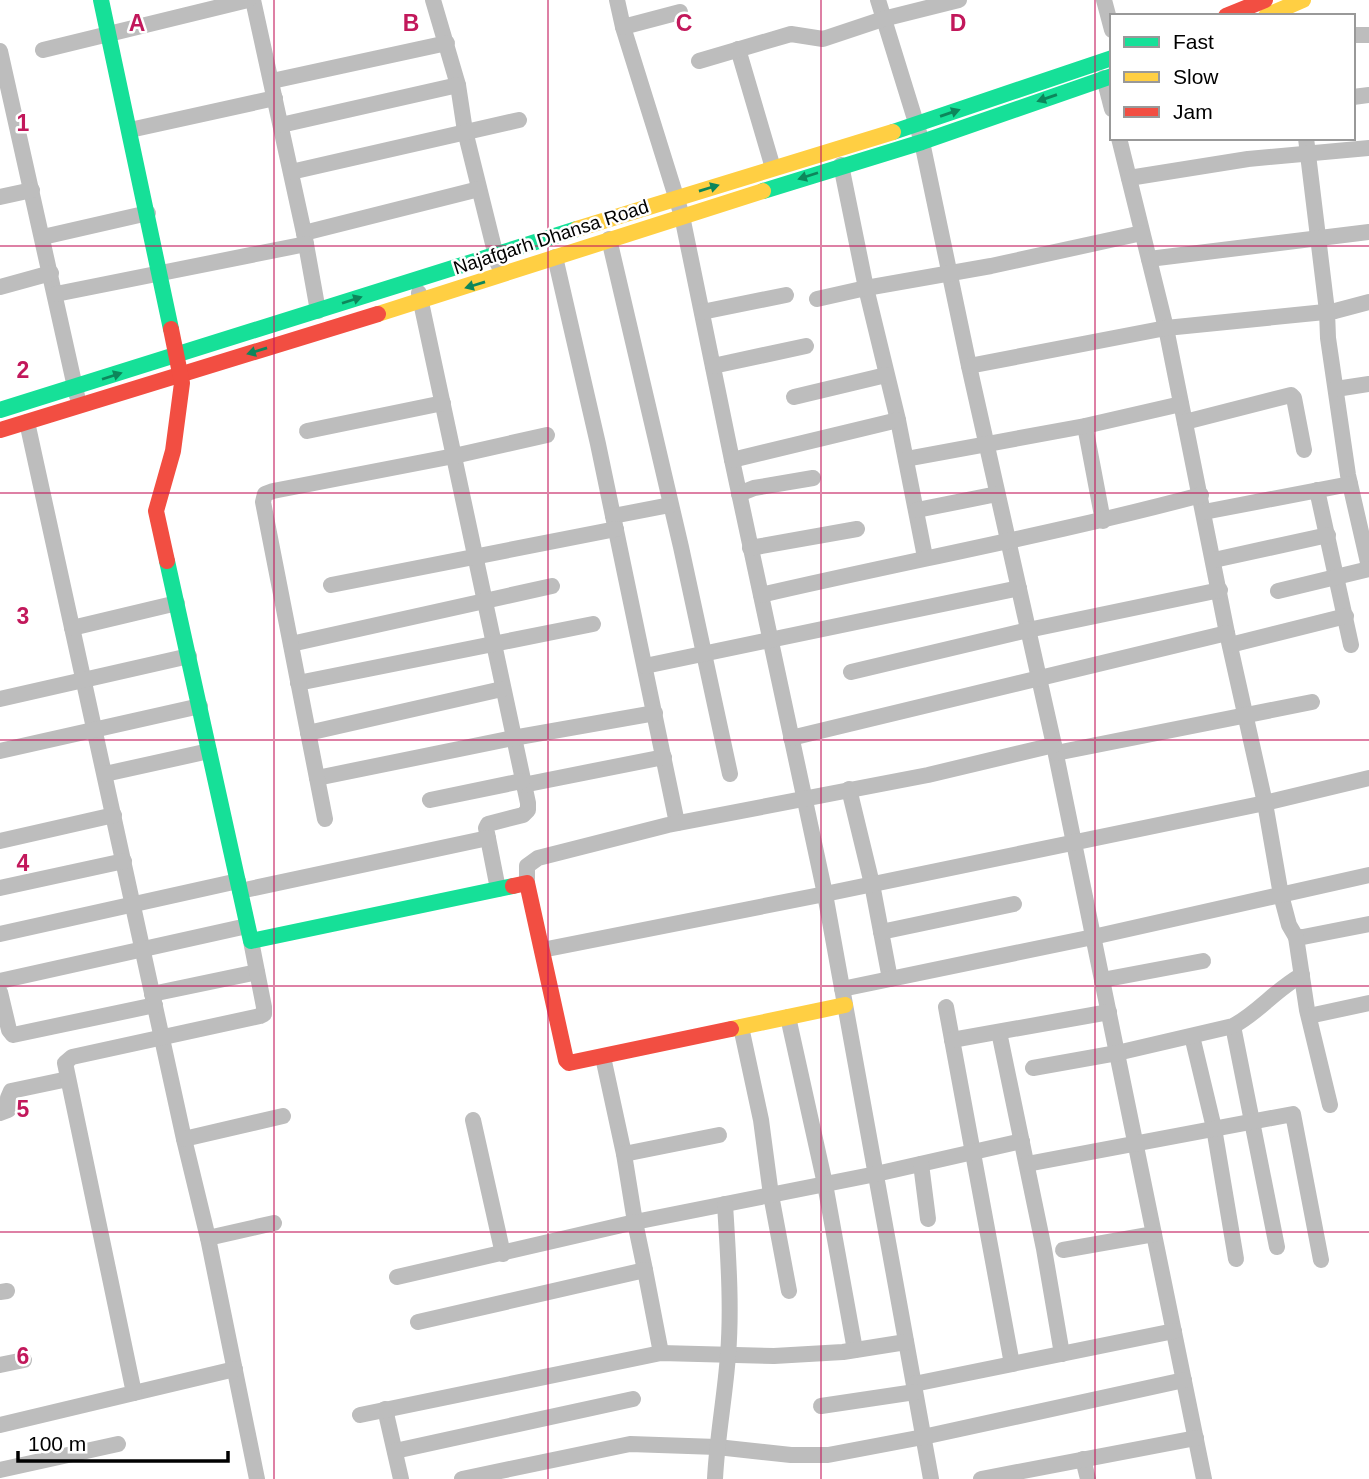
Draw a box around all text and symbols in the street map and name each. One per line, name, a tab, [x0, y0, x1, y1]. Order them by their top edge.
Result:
text: A	[129, 10, 145, 36]
text: B	[403, 10, 419, 36]
text: C	[676, 10, 692, 36]
text: D	[950, 10, 966, 36]
legend	[1110, 14, 1355, 140]
text: Fast	[1173, 30, 1214, 53]
text: Slow	[1173, 65, 1219, 88]
one-way arrow	[1037, 93, 1058, 104]
text: Jam	[1173, 100, 1213, 123]
one-way arrow	[940, 107, 961, 118]
text: 1	[17, 110, 30, 136]
one-way arrow	[797, 171, 818, 182]
one-way arrow	[699, 182, 720, 192]
street label: Najafgarh Dhansa Road	[451, 196, 651, 278]
one-way arrow	[464, 280, 485, 290]
one-way arrow	[342, 294, 363, 305]
one-way arrow	[247, 346, 268, 356]
text: 2	[17, 357, 29, 383]
one-way arrow	[102, 370, 123, 380]
text: 3	[17, 603, 29, 629]
text: 4	[17, 850, 30, 876]
text: 5	[17, 1096, 30, 1122]
text: 6	[17, 1343, 29, 1369]
scale bar	[18, 1420, 228, 1464]
text: 100 m	[28, 1432, 86, 1455]

